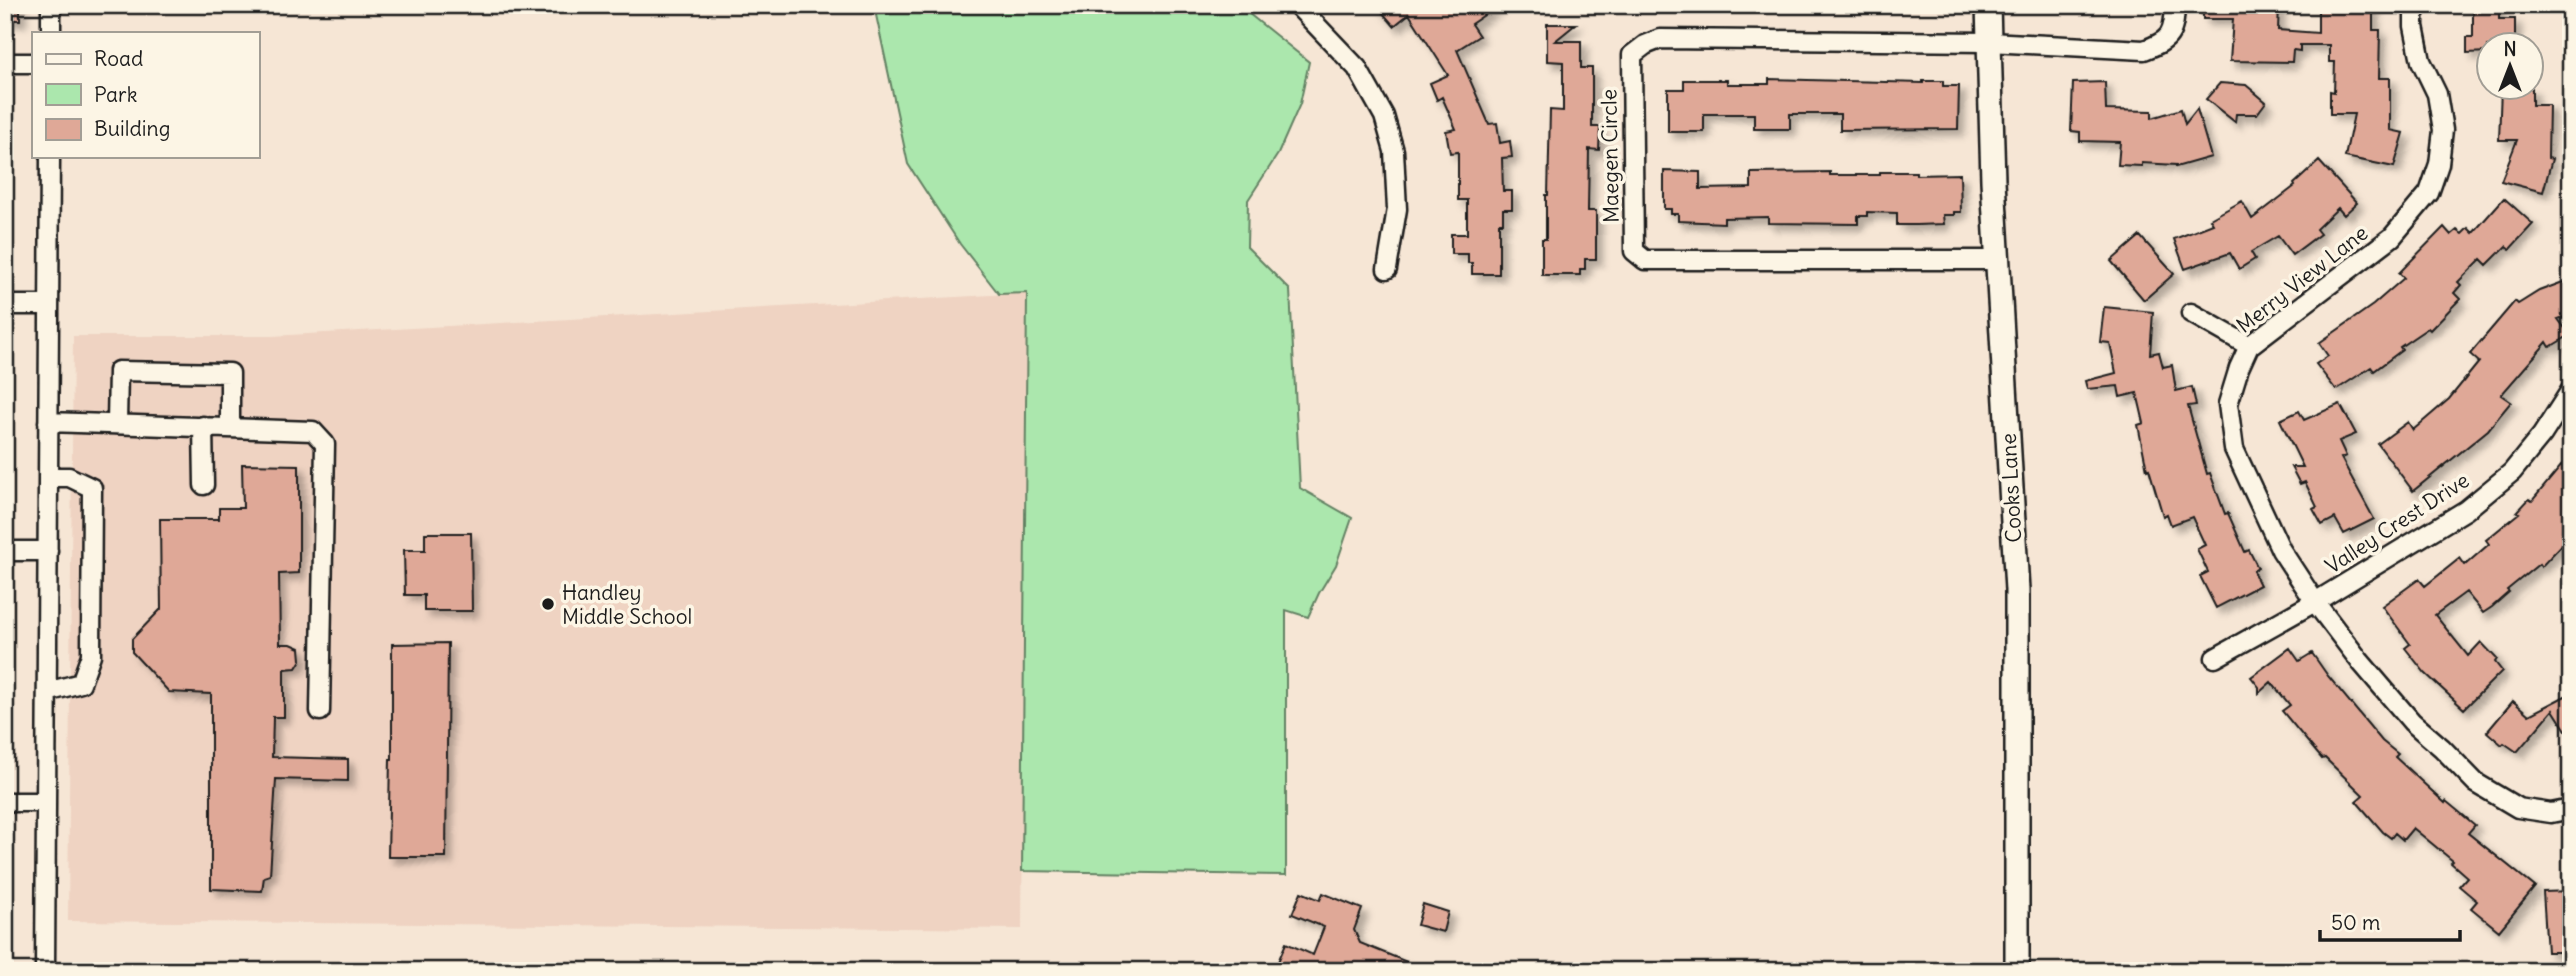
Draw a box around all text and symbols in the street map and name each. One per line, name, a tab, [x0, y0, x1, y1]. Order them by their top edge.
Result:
legend	[32, 32, 259, 158]
north arrow	[2474, 32, 2544, 102]
text: N	[2503, 37, 2517, 61]
text: Road	[94, 45, 143, 72]
text: Park	[94, 81, 137, 108]
street label: Maegen Circle	[1595, 89, 1625, 223]
text: Building	[94, 115, 170, 142]
street label: Merry View Lane	[2231, 219, 2373, 339]
street label: Cooks Lane	[1995, 433, 2027, 543]
street label: Valley Crest Drive	[2320, 466, 2474, 580]
place label: Handley Middle School	[562, 579, 692, 630]
marker: Handley Middle School	[540, 596, 556, 612]
scale bar	[2320, 899, 2460, 943]
text: 50 m	[2331, 909, 2380, 936]

